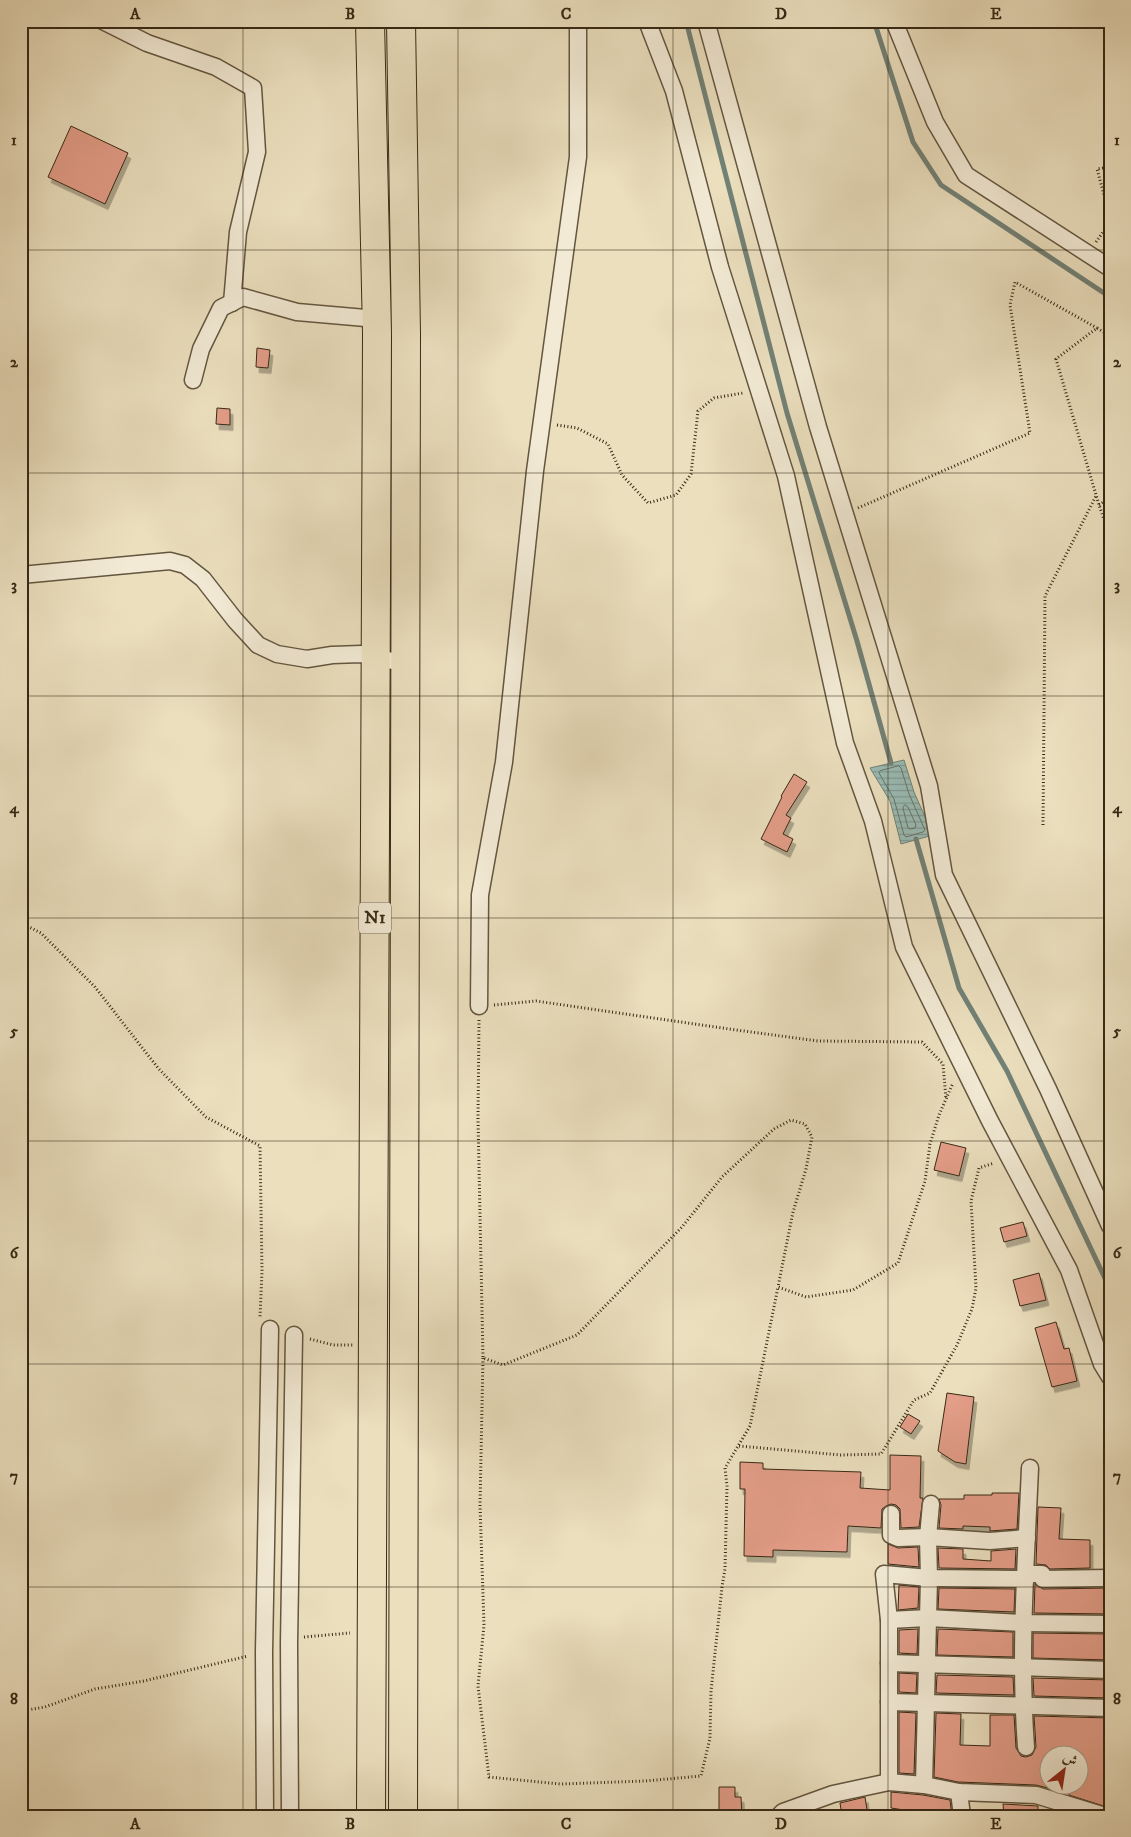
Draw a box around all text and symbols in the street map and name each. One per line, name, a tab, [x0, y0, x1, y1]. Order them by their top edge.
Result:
text: A	[129, 4, 141, 24]
text: B	[345, 4, 355, 24]
text: C	[561, 4, 571, 24]
text: D	[775, 4, 787, 24]
text: E	[990, 4, 1002, 24]
text: 1	[11, 130, 17, 150]
text: 1	[1114, 130, 1120, 150]
text: 2	[10, 352, 19, 372]
text: 2	[1113, 352, 1122, 372]
text: 3	[11, 575, 17, 595]
text: 3	[1114, 575, 1120, 595]
text: 4	[8, 798, 19, 818]
text: 4	[1111, 798, 1122, 818]
road number: N1	[359, 902, 391, 934]
text: 5	[9, 1021, 18, 1041]
text: 5	[1112, 1021, 1121, 1041]
text: 6	[10, 1243, 20, 1263]
text: 6	[1113, 1243, 1123, 1263]
text: 7	[10, 1466, 18, 1486]
text: 7	[1113, 1466, 1121, 1486]
text: 8	[10, 1689, 18, 1709]
text: 8	[1113, 1689, 1121, 1709]
north arrow	[1038, 1744, 1088, 1794]
text: ش	[1059, 1748, 1081, 1771]
text: A	[129, 1814, 141, 1834]
text: B	[345, 1814, 355, 1834]
text: C	[561, 1814, 571, 1834]
text: D	[775, 1814, 787, 1834]
text: E	[990, 1814, 1002, 1834]

